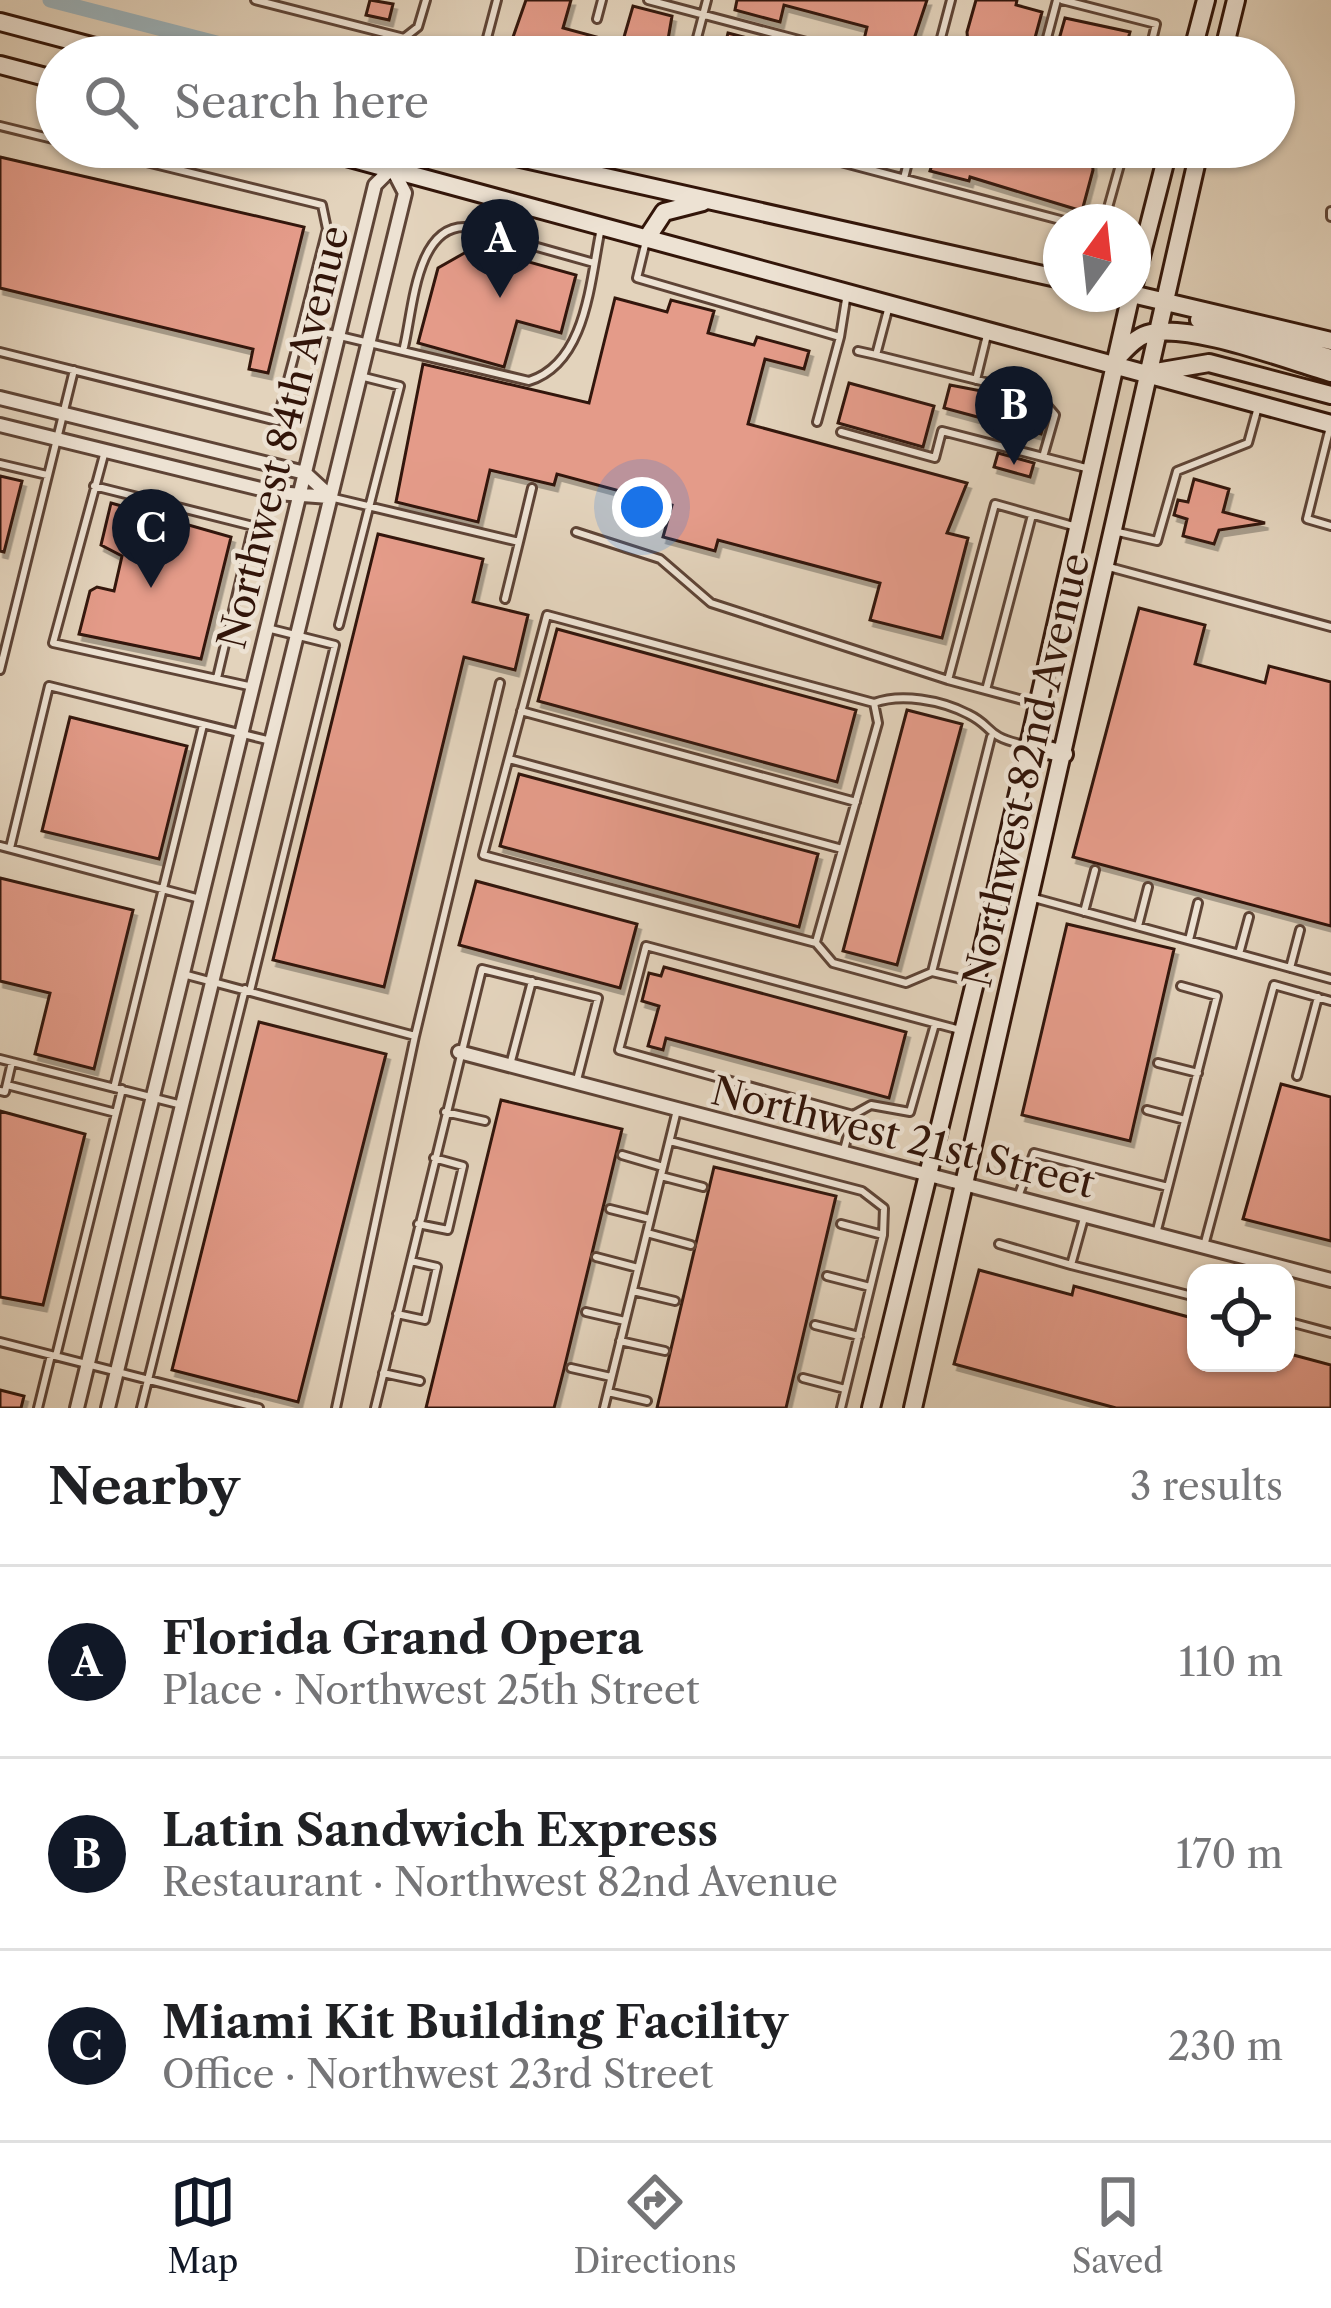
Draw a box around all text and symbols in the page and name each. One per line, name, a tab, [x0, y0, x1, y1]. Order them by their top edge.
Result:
search box	[36, 36, 1295, 168]
icon: search	[78, 69, 144, 135]
text: Search here	[174, 74, 429, 130]
pin: A	[461, 199, 539, 298]
north arrow	[1043, 204, 1151, 312]
street label: Northwest 84th Avenue	[207, 221, 359, 653]
pin: B	[975, 366, 1053, 465]
your location	[612, 477, 672, 537]
pin: C	[112, 489, 190, 588]
street label: Northwest 82nd Avenue	[953, 548, 1099, 992]
street label: Northwest 21st Street	[707, 1066, 1100, 1208]
map controls	[1187, 1264, 1295, 1372]
button: locate	[1187, 1264, 1295, 1372]
text: Nearby	[48, 1455, 240, 1517]
text: 3 results	[1130, 1462, 1283, 1510]
text: Florida Grand Opera	[162, 1610, 643, 1666]
text: A	[72, 1638, 102, 1686]
text: 110 m	[1179, 1638, 1283, 1686]
text: Place · Northwest 25th Street	[162, 1666, 699, 1714]
text: Latin Sandwich Express	[162, 1802, 718, 1858]
text: B	[73, 1830, 102, 1878]
text: 170 m	[1176, 1830, 1283, 1878]
text: Restaurant · Northwest 82nd Avenue	[162, 1858, 838, 1906]
text: Miami Kit Building Facility	[162, 1994, 788, 2050]
text: C	[71, 2022, 103, 2070]
text: 230 m	[1168, 2022, 1283, 2070]
text: Office · Northwest 23rd Street	[162, 2050, 713, 2098]
tab: Map	[168, 2169, 238, 2282]
tab: Directions	[574, 2169, 737, 2282]
tab: Saved	[1072, 2169, 1163, 2282]

